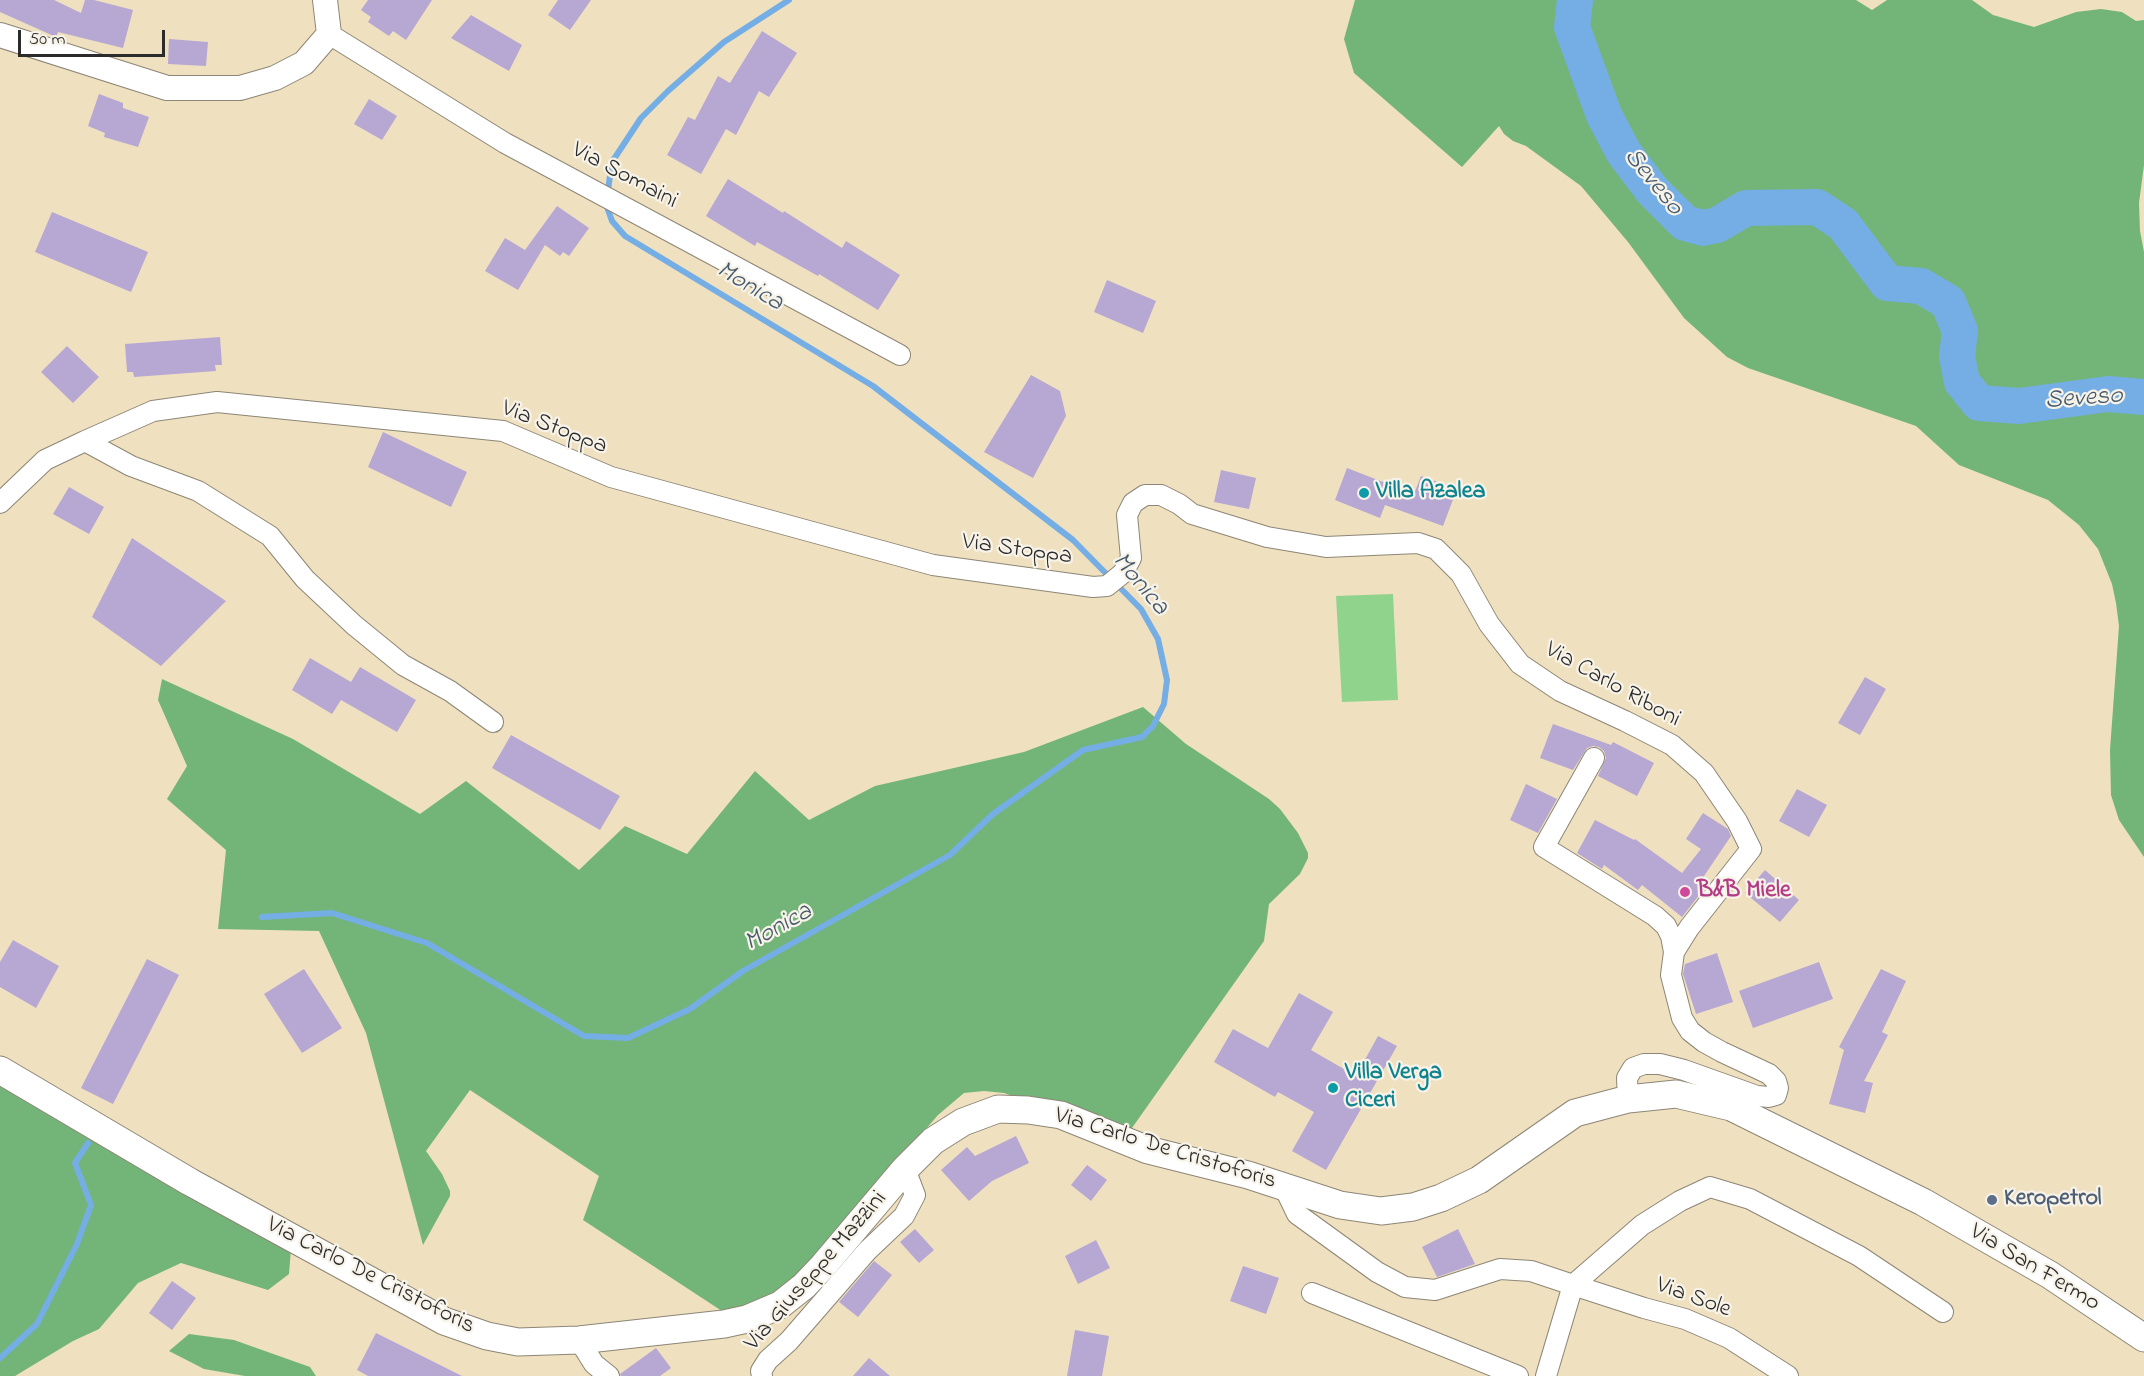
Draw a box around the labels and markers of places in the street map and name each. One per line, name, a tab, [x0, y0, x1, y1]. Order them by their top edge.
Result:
place label: Villa Azalea	[1376, 479, 1485, 507]
marker: Villa Azalea	[1357, 486, 1371, 500]
place label: B&B Miele	[1697, 878, 1791, 906]
marker: B&B Miele	[1678, 885, 1692, 899]
place label: Villa Verga Ciceri	[1345, 1060, 1442, 1116]
marker: Villa Verga Ciceri	[1326, 1081, 1340, 1095]
place label: Keropetrol	[2004, 1186, 2101, 1214]
marker: Keropetrol	[1985, 1193, 1999, 1207]

